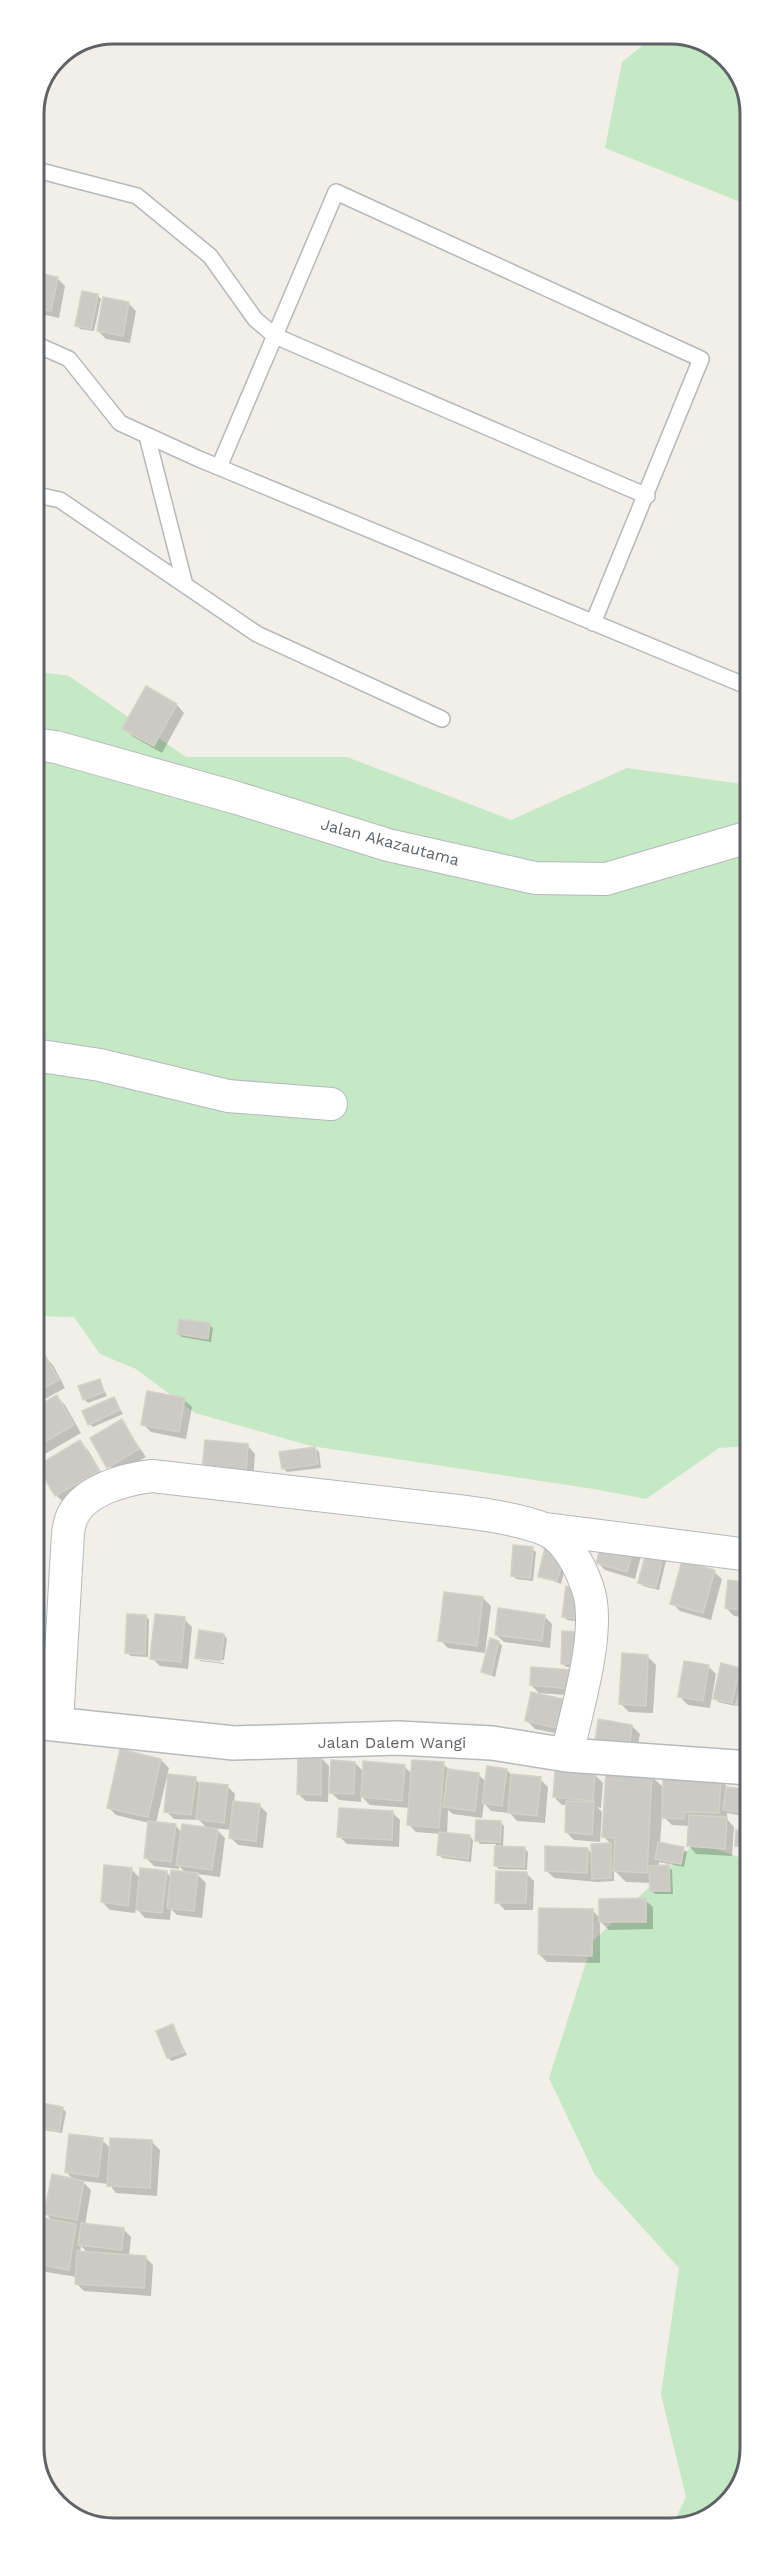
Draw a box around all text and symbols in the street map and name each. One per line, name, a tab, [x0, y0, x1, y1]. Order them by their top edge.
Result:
street label: Jalan Akazautama	[319, 814, 461, 870]
street label: Jalan Dalem Wangi	[318, 1733, 466, 1752]

